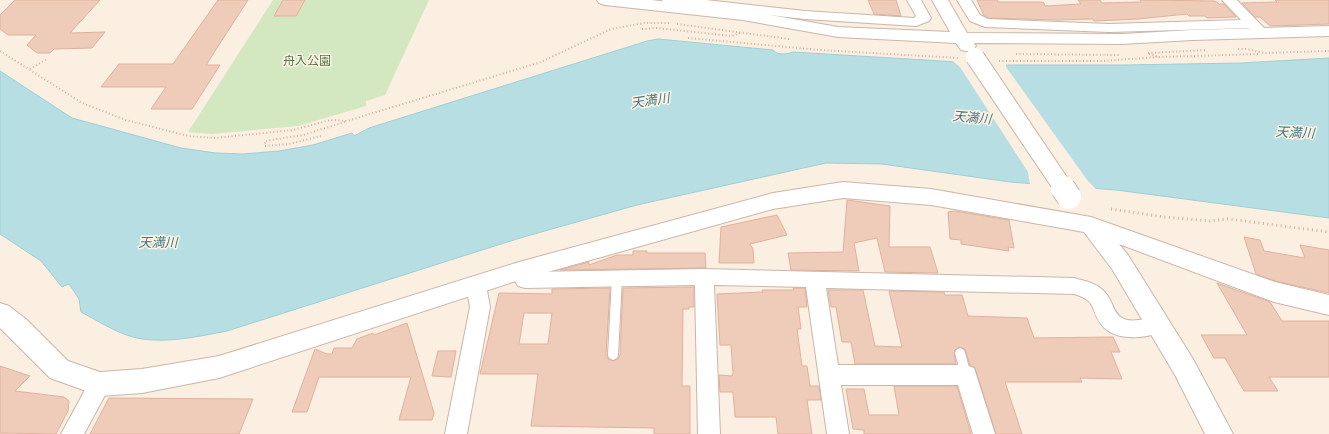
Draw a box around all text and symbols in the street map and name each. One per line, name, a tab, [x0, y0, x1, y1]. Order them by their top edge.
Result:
park label: 舟入公園	[283, 54, 331, 68]
water label: 天満川	[630, 90, 672, 111]
water label: 天満川	[952, 108, 994, 127]
water label: 天満川	[1275, 124, 1317, 141]
water label: 天満川	[138, 235, 179, 250]

